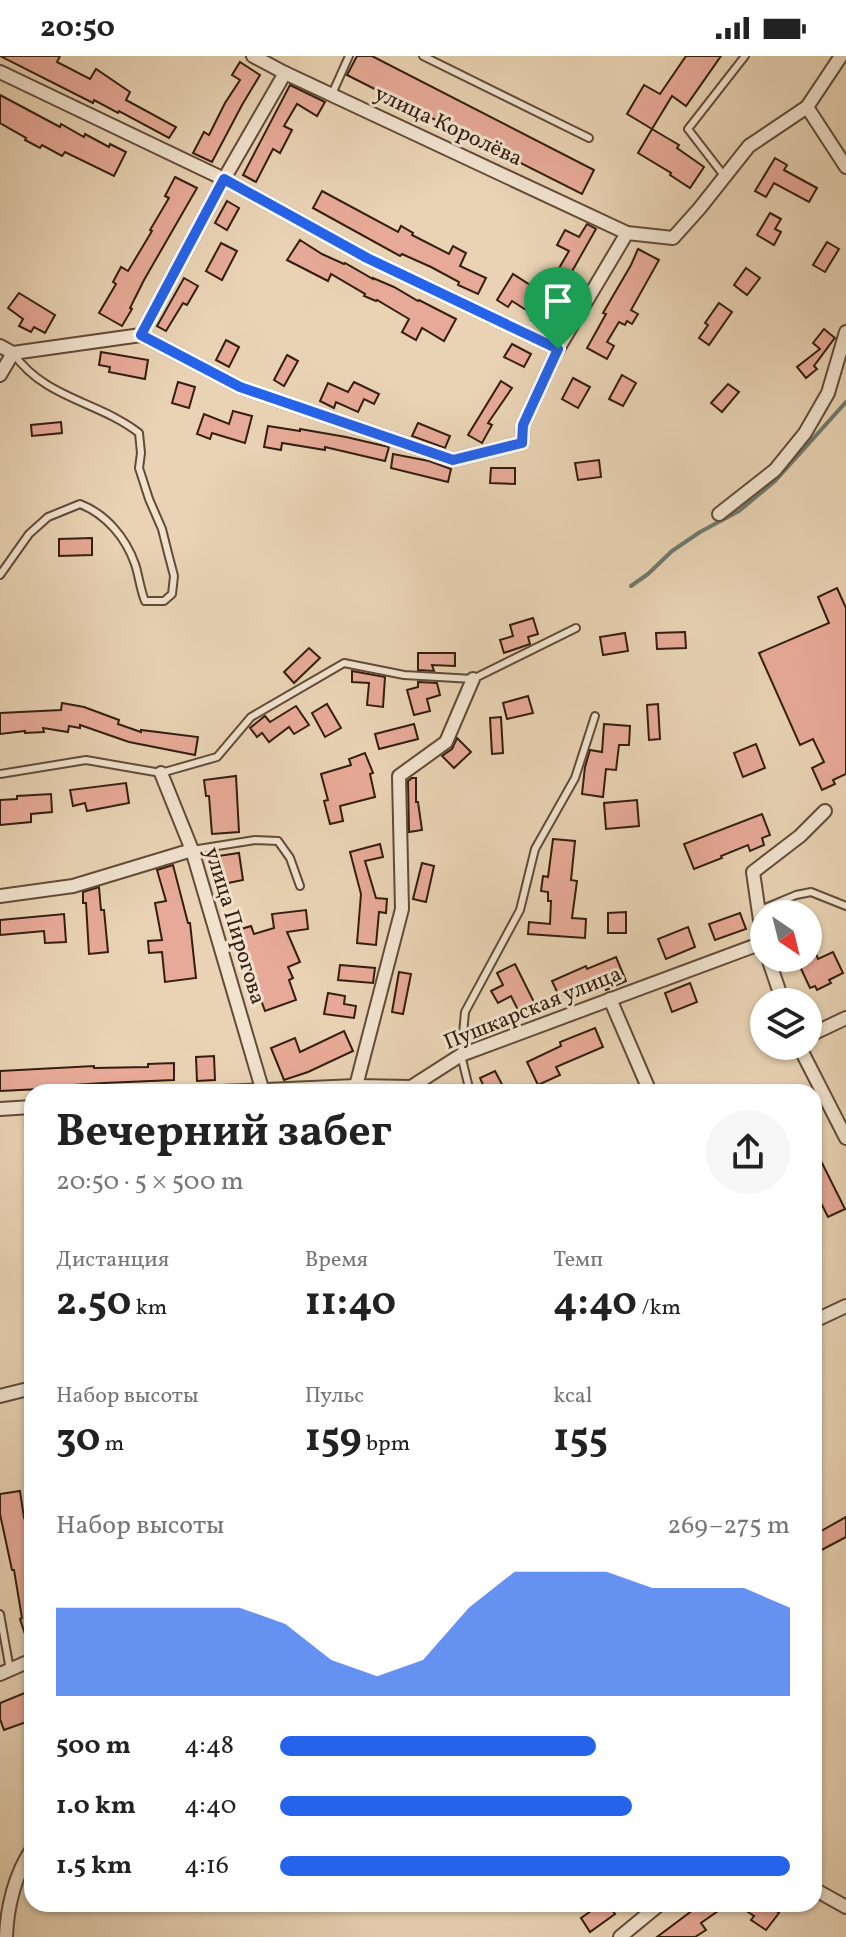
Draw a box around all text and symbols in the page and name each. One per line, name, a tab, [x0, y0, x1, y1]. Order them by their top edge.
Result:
text: 20:50	[40, 7, 115, 49]
street label: улица Королёва	[369, 79, 527, 175]
pin	[524, 267, 592, 349]
icon: arrive	[536, 279, 580, 323]
street label: улица Пирогова	[195, 844, 273, 1008]
north arrow	[750, 900, 822, 972]
map controls	[750, 900, 822, 1060]
street label: Пушкарская улица	[439, 959, 627, 1059]
button: layers	[750, 988, 822, 1060]
text: Вечерний забег	[56, 1103, 392, 1164]
button: share	[706, 1110, 790, 1194]
text: 20:50 · 5 × 500 m	[56, 1164, 244, 1200]
text: Дистанция	[56, 1245, 169, 1276]
text: Время	[305, 1245, 368, 1276]
text: Темп	[553, 1245, 603, 1276]
text: 2.50	[56, 1276, 131, 1332]
text: 11:40	[305, 1276, 396, 1332]
text: 4:40	[553, 1276, 637, 1332]
text: km	[131, 1293, 167, 1324]
text: /km	[637, 1293, 681, 1324]
text: Набор высоты	[56, 1381, 199, 1412]
text: Пульс	[305, 1381, 364, 1412]
text: kcal	[553, 1381, 592, 1412]
text: 30	[56, 1412, 100, 1468]
text: 159	[305, 1412, 362, 1468]
text: 155	[553, 1412, 608, 1468]
text: m	[100, 1429, 124, 1460]
text: bpm	[362, 1429, 410, 1460]
text: Набор высоты	[56, 1508, 224, 1544]
text: 269–275 m	[667, 1508, 790, 1544]
text: 500 m	[56, 1728, 131, 1764]
text: 4:48	[184, 1728, 234, 1764]
text: 1.0 km	[56, 1788, 136, 1824]
text: 4:40	[184, 1788, 236, 1824]
text: 1.5 km	[56, 1848, 132, 1884]
text: 4:16	[184, 1848, 229, 1884]

